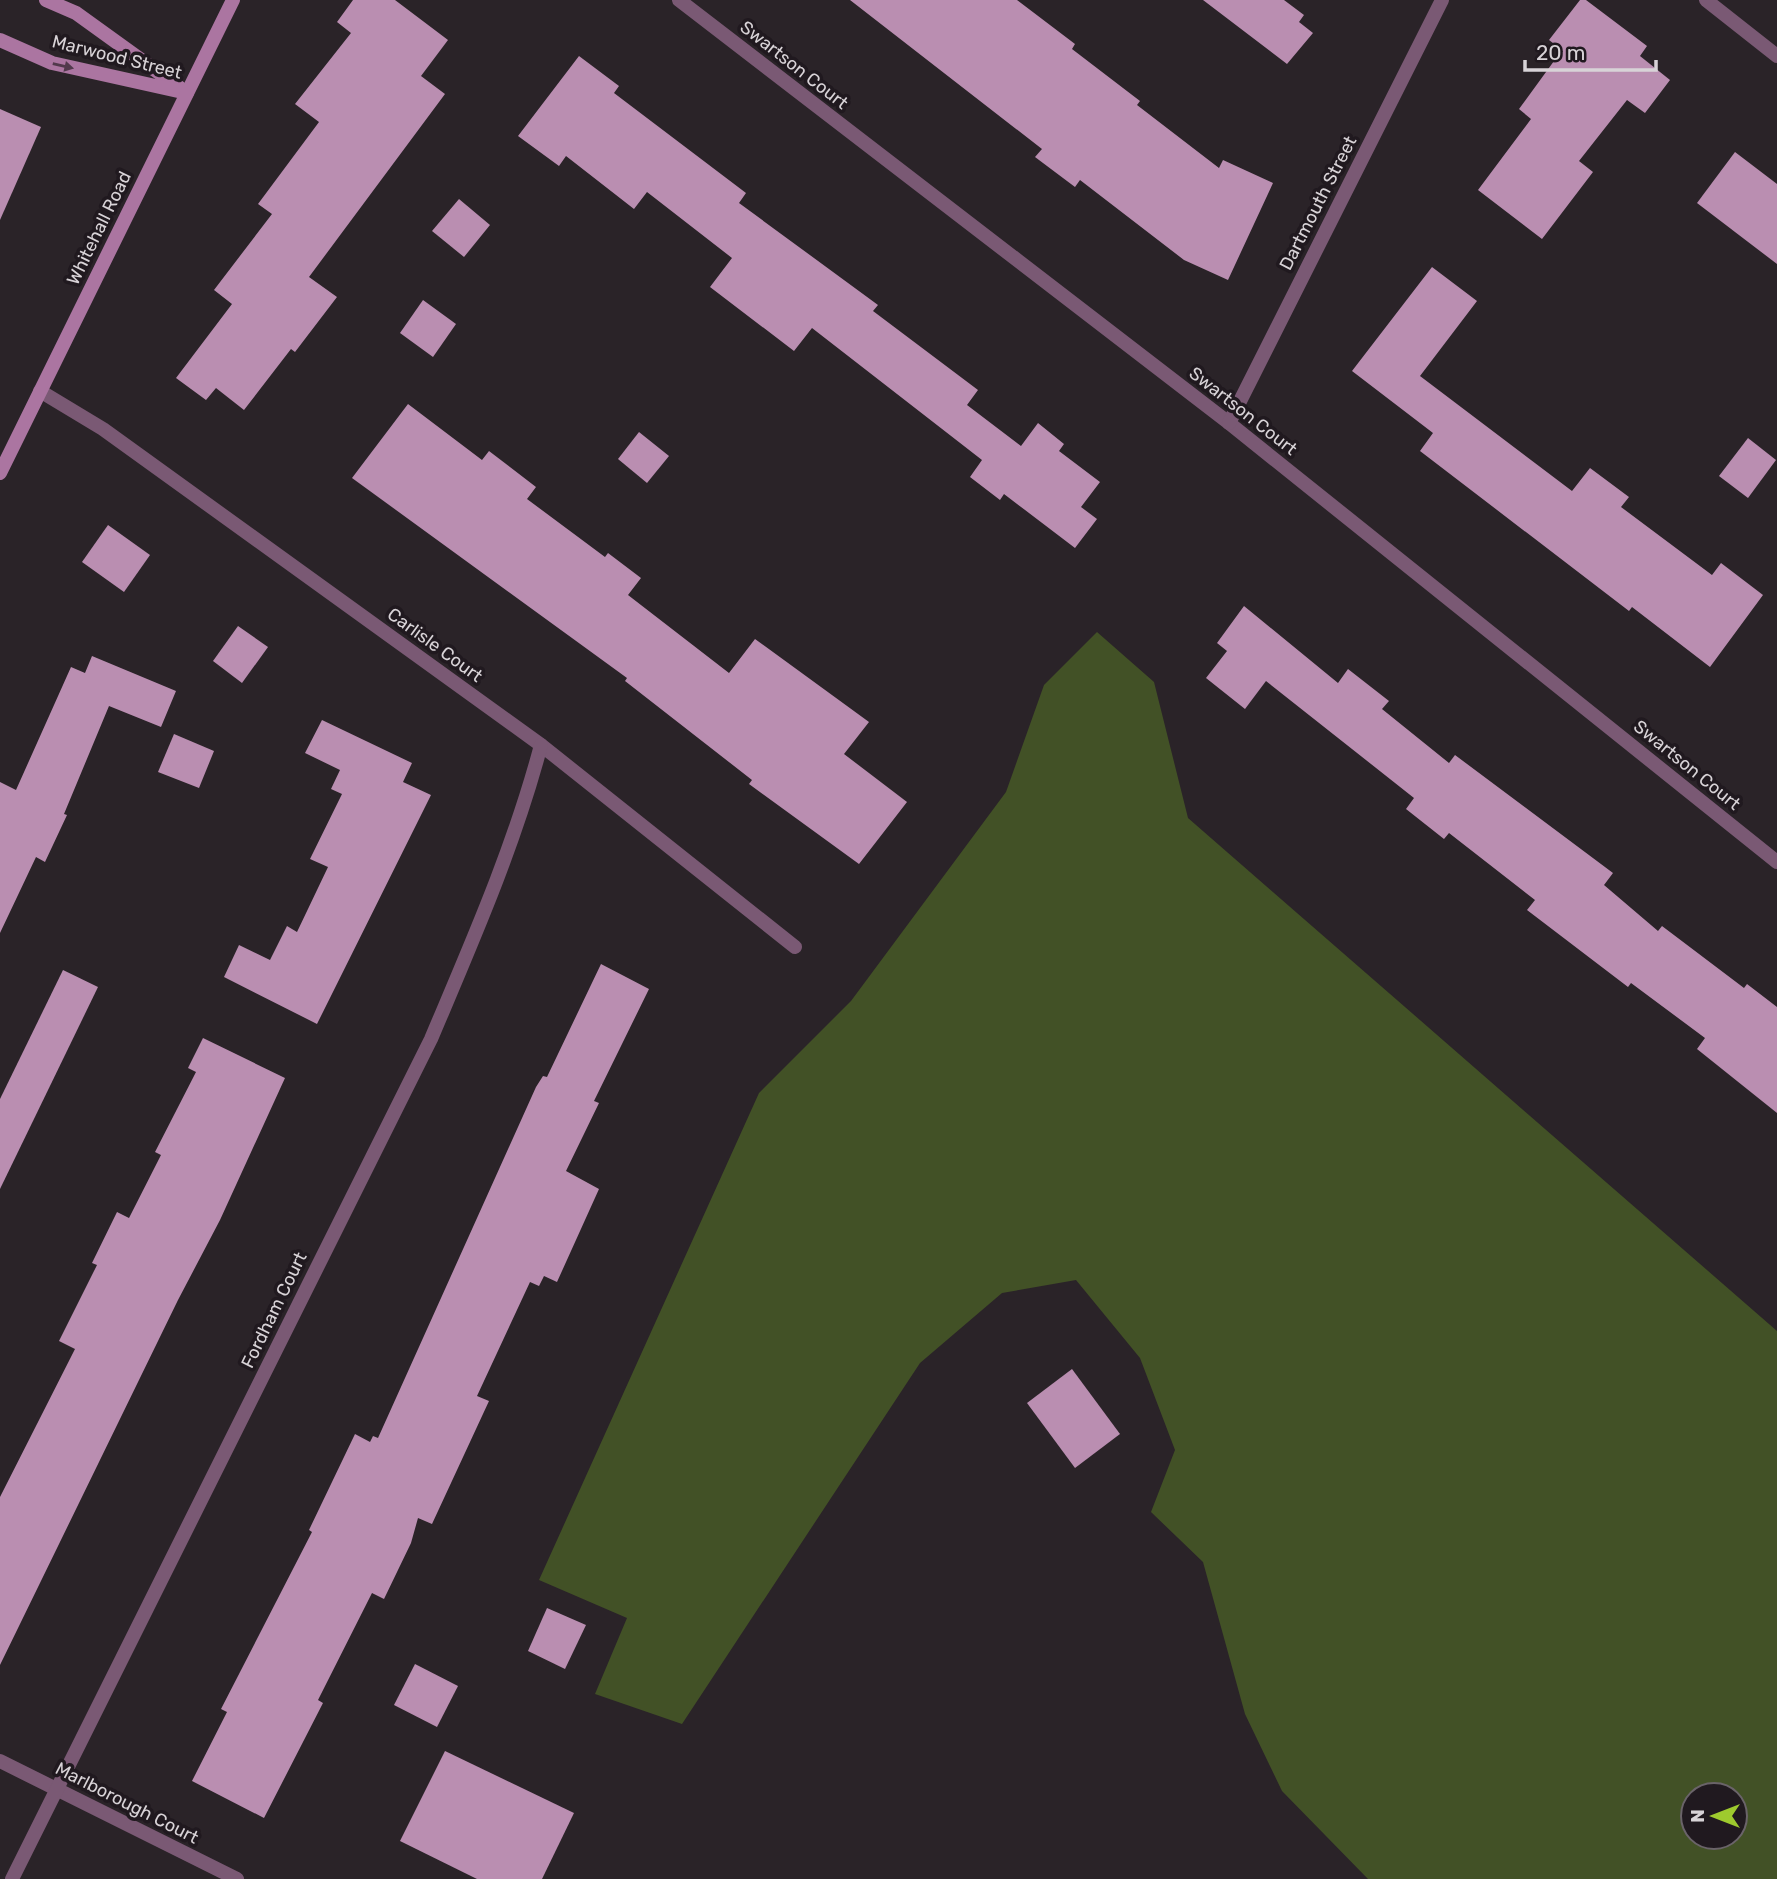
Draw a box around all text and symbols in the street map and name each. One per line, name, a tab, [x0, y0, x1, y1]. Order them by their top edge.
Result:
street label: Swartson Court	[736, 16, 852, 114]
scale bar	[1525, 28, 1656, 72]
street label: Marwood Street	[50, 30, 184, 84]
text: 20 m	[1536, 40, 1585, 65]
one-way arrow	[52, 61, 74, 72]
street label: Dartmouth Street	[1275, 132, 1361, 274]
street label: Whitehall Road	[62, 168, 136, 288]
street label: Swartson Court	[1185, 362, 1301, 460]
street label: Carlisle Court	[383, 603, 487, 687]
street label: Swartson Court	[1629, 715, 1745, 815]
street label: Fordham Court	[236, 1248, 312, 1372]
street label: Marlborough Court	[52, 1757, 202, 1849]
north arrow	[1679, 1781, 1749, 1851]
text: N	[1686, 1809, 1709, 1823]

